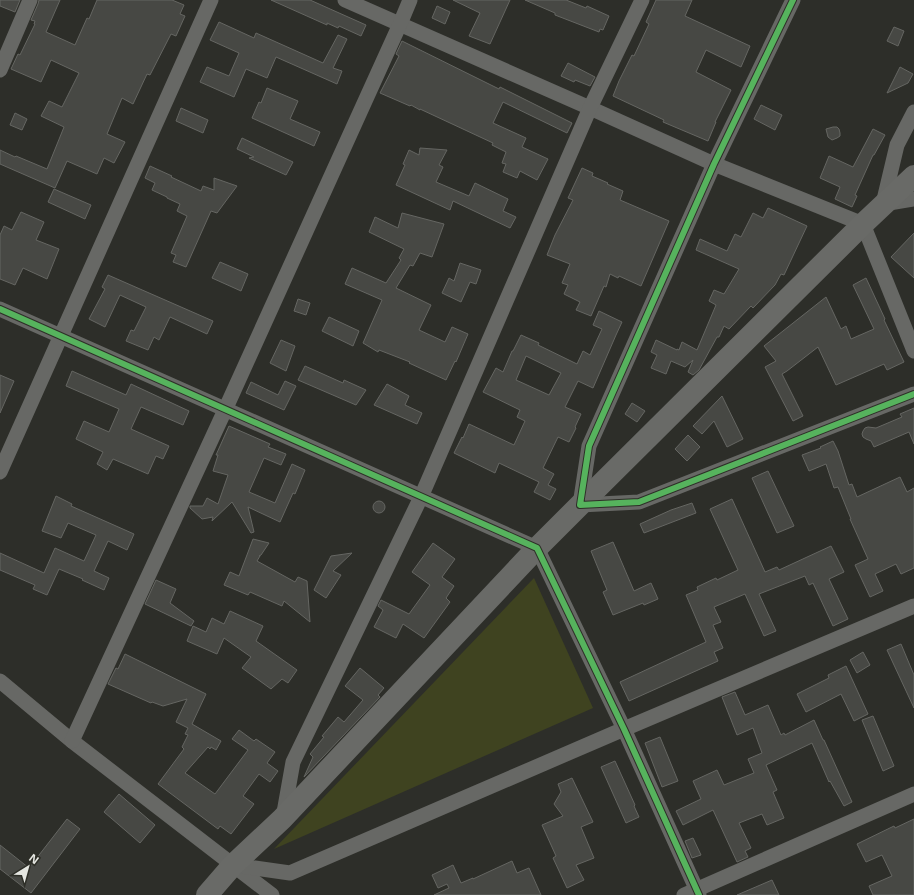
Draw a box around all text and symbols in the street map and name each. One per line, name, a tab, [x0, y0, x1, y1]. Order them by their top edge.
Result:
north arrow	[8, 847, 48, 887]
text: N	[26, 850, 42, 867]

